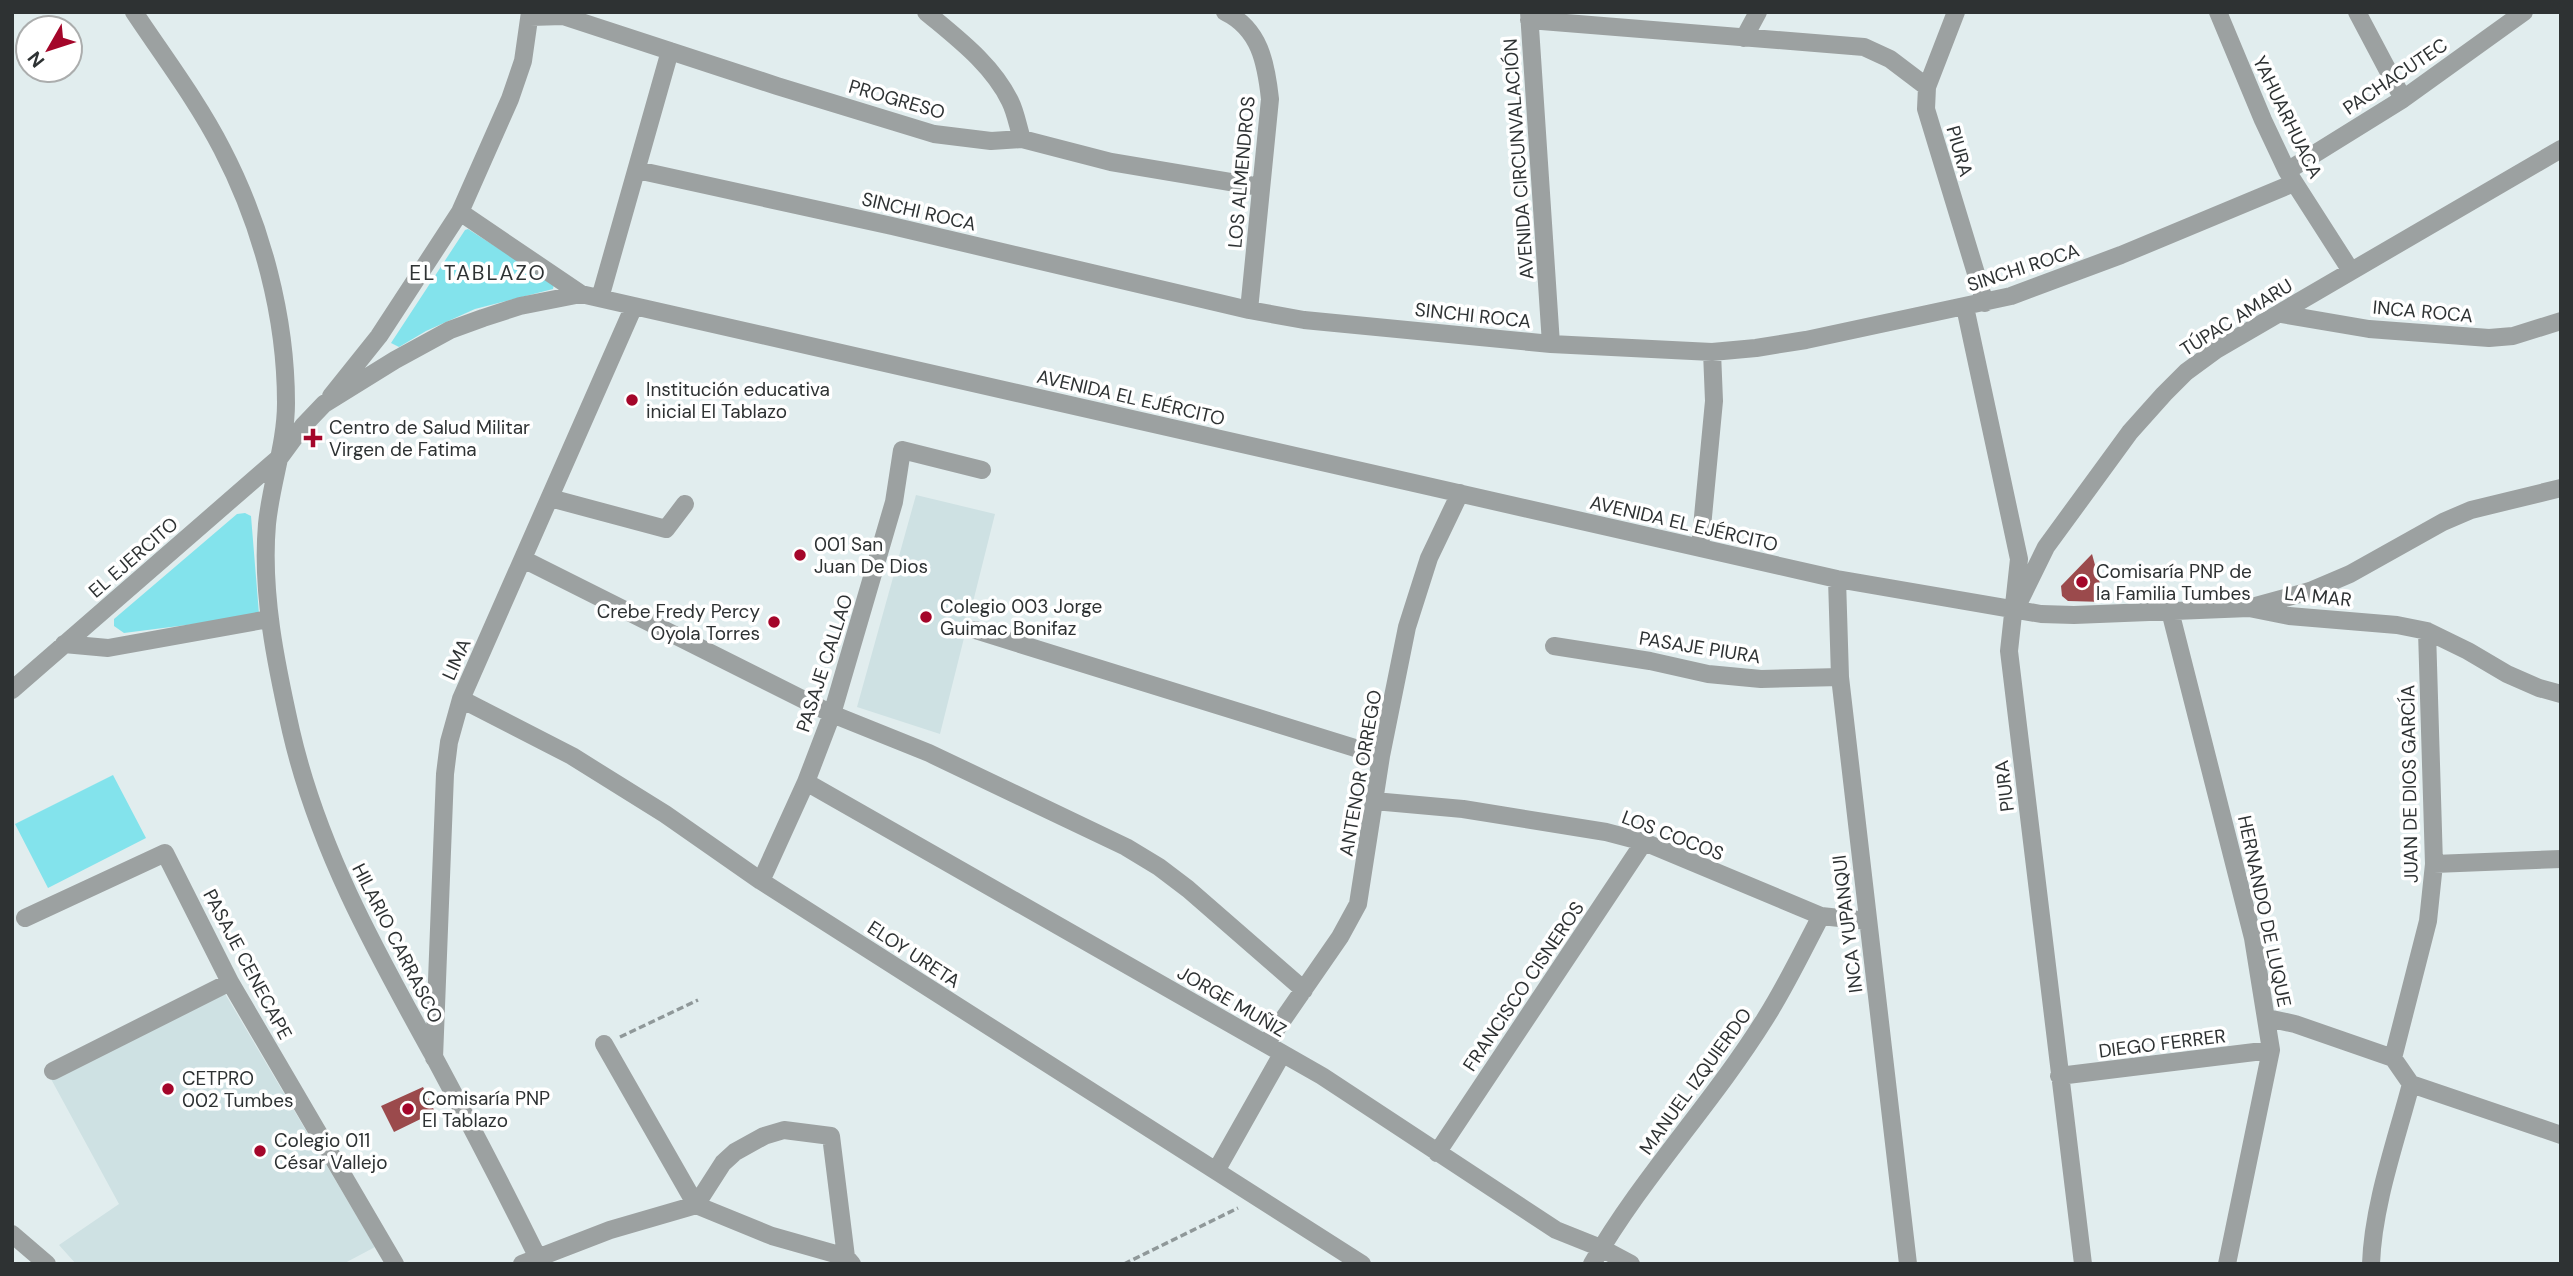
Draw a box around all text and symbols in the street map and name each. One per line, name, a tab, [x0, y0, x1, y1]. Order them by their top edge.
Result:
north arrow	[14, 14, 84, 84]
street label: PACHACUTEC	[2338, 32, 2452, 121]
street label: AVENIDA CIRCUNVALACIÓN	[1498, 38, 1539, 280]
text: N	[22, 46, 50, 73]
street label: YAHUARHUACA	[2247, 52, 2328, 183]
street label: PROGRESO	[846, 74, 948, 125]
street label: LOS ALMENDROS	[1222, 95, 1261, 249]
street label: PIURA	[1940, 123, 1979, 180]
street label: SINCHI ROCA	[859, 186, 979, 237]
street label: SINCHI ROCA	[1964, 237, 2083, 297]
district label: EL TABLAZO	[409, 259, 547, 287]
street label: TÚPAC AMARU	[2175, 273, 2297, 362]
street label: INCA ROCA	[2372, 295, 2474, 328]
street label: SINCHI ROCA	[1414, 297, 1533, 334]
street label: AVENIDA EL EJÉRCITO	[1034, 364, 1227, 431]
place label: Institución educativa inicial El Tablazo	[646, 377, 830, 424]
marker: Institución educativa inicial El Tablazo	[624, 392, 640, 408]
place label: Centro de Salud Militar Virgen de Fatima	[329, 415, 530, 462]
marker: Centro de Salud Militar Virgen de Fatima	[303, 428, 323, 448]
street label: AVENIDA EL EJÉRCITO	[1587, 490, 1780, 557]
street label: EL EJERCITO	[83, 512, 183, 603]
place label: 001 San Juan De Dios	[814, 532, 928, 579]
marker: 001 San Juan De Dios	[792, 547, 808, 563]
place label: Comisaría PNP de la Familia Tumbes	[2096, 559, 2252, 606]
marker: Comisaría PNP de la Familia Tumbes	[2074, 574, 2090, 590]
street label: LA MAR	[2283, 581, 2353, 612]
street label: PASAJE CALLAO	[790, 591, 859, 735]
place label: Colegio 003 Jorge Guimac Bonifaz	[940, 594, 1102, 641]
place label: Crebe Fredy Percy Oyola Torres	[597, 599, 760, 646]
marker: Colegio 003 Jorge Guimac Bonifaz	[918, 609, 934, 625]
marker: Crebe Fredy Percy Oyola Torres	[766, 614, 782, 630]
street label: PASAJE PIURA	[1637, 626, 1763, 669]
street label: LIMA	[436, 634, 477, 684]
street label: JUAN DE DIOS GARCÍA	[2395, 684, 2424, 883]
street label: ANTENOR ORREGO	[1334, 688, 1387, 858]
street label: PIURA	[1989, 758, 2020, 813]
street label: LOS COCOS	[1618, 805, 1727, 866]
street label: HERNANDO DE LUQUE	[2232, 813, 2297, 1009]
street label: INCA YUPANQUI	[1827, 854, 1868, 994]
street label: HILARIO CARRASCO	[346, 859, 449, 1027]
street label: PASAJE CENECAPE	[197, 885, 298, 1044]
street label: FRANCISCO CISNEROS	[1457, 897, 1590, 1076]
street label: ELOY URETA	[863, 915, 965, 994]
street label: JORGE MUÑIZ	[1173, 960, 1291, 1043]
street label: MANUEL IZQUIERDO	[1634, 1003, 1757, 1160]
street label: DIEGO FERRER	[2097, 1023, 2227, 1064]
place label: CETPRO 002 Tumbes	[182, 1066, 294, 1113]
marker: CETPRO 002 Tumbes	[160, 1081, 176, 1097]
place label: Comisaría PNP El Tablazo	[422, 1086, 550, 1133]
marker: Comisaría PNP El Tablazo	[400, 1101, 416, 1117]
place label: Colegio 011 César Vallejo	[274, 1128, 388, 1175]
marker: Colegio 011 César Vallejo	[252, 1143, 268, 1159]

